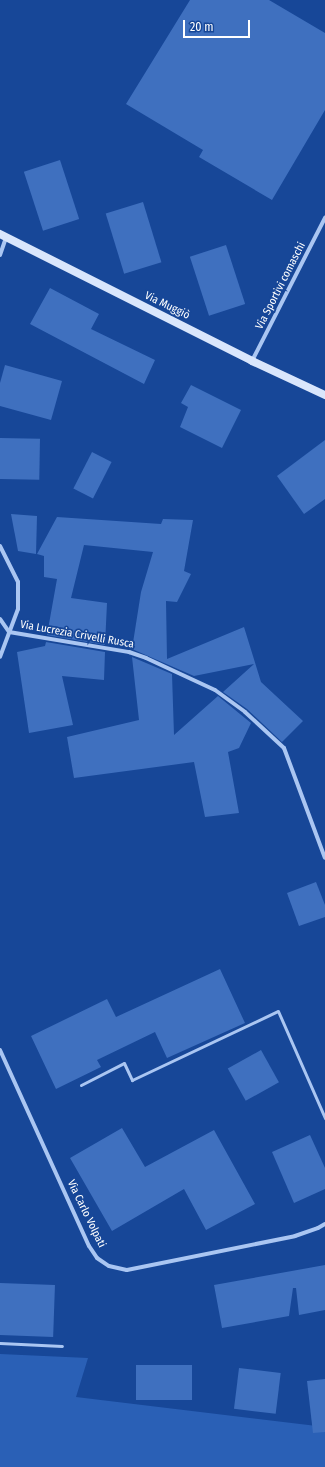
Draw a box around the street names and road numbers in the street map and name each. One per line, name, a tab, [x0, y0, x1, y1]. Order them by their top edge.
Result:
street label: Via Sportivi comaschi	[253, 240, 309, 332]
street label: Via Muggiò	[142, 289, 192, 323]
street label: Via Lucrezia Crivelli Rusca	[19, 618, 135, 652]
street label: Via Carlo Volpati	[64, 1178, 108, 1250]

